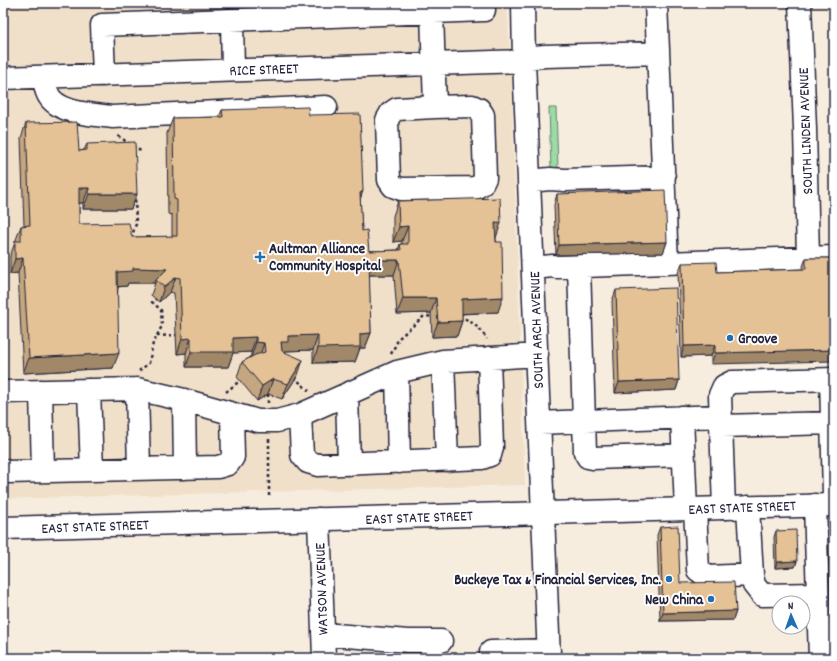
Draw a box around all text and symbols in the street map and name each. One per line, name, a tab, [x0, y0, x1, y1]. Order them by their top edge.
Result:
street label: RICE STREET	[229, 59, 299, 83]
street label: SOUTH LINDEN AVENUE	[794, 67, 820, 195]
place label: Aultman Alliance Community Hospital	[269, 239, 382, 278]
marker: Aultman Alliance Community Hospital	[254, 251, 266, 263]
street label: SOUTH ARCH AVENUE	[525, 271, 551, 389]
place label: Groove	[738, 329, 778, 351]
marker: Groove	[725, 333, 735, 343]
street label: EAST STATE STREET	[688, 496, 796, 522]
street label: EAST STATE STREET	[365, 506, 473, 532]
street label: EAST STATE STREET	[41, 515, 149, 541]
street label: WATSON AVENUE	[310, 542, 336, 636]
place label: Buckeye Tax & Financial Services, Inc.	[454, 570, 662, 592]
marker: Buckeye Tax & Financial Services, Inc.	[664, 574, 674, 584]
place label: New China	[645, 590, 704, 612]
marker: New China	[706, 594, 716, 604]
north arrow	[771, 595, 811, 635]
text: N	[788, 599, 794, 615]

